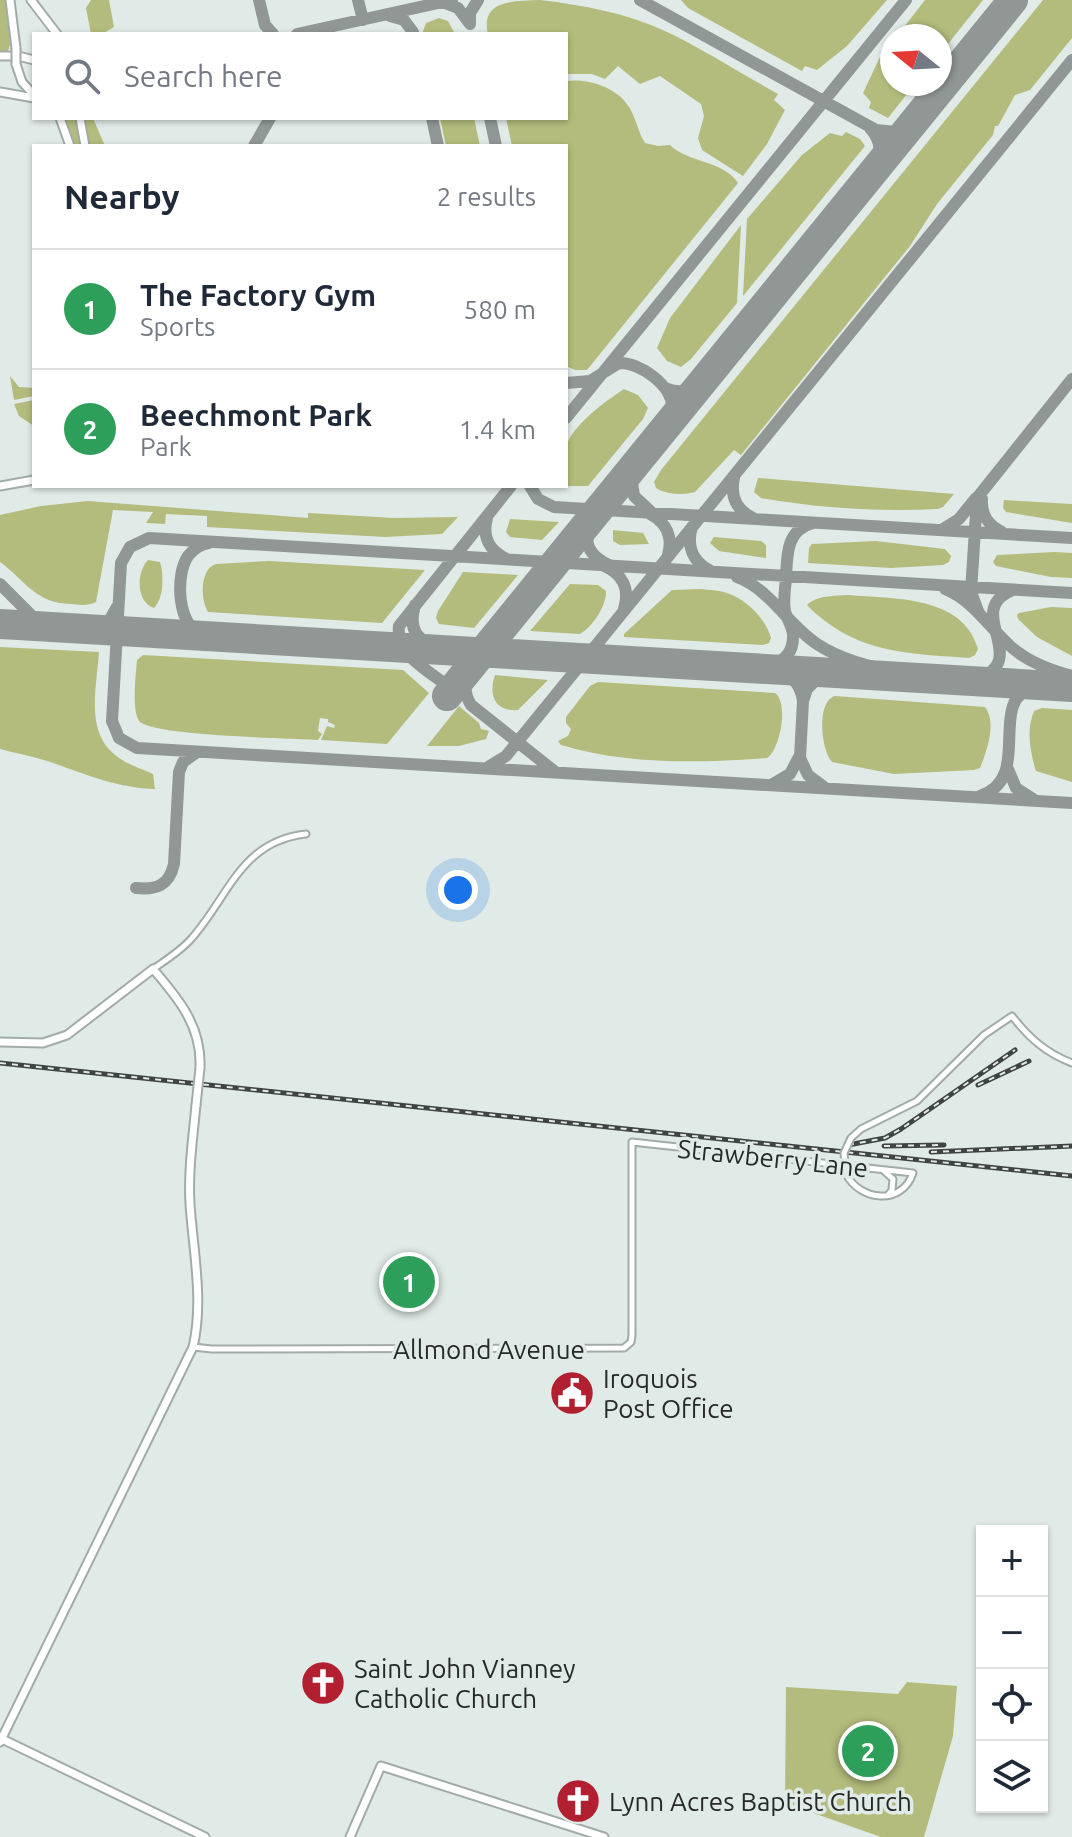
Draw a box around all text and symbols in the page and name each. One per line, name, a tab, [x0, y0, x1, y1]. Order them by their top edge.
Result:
north arrow	[880, 24, 952, 96]
search box	[32, 32, 568, 120]
icon: search	[60, 54, 104, 98]
text: Search here	[124, 59, 283, 93]
text: Nearby	[64, 177, 179, 215]
text: 2 results	[437, 182, 536, 211]
text: The Factory Gym	[140, 278, 376, 312]
text: 1	[83, 295, 97, 324]
text: 580 m	[464, 295, 536, 324]
text: Sports	[140, 312, 215, 341]
text: Beechmont Park	[140, 398, 372, 432]
text: 2	[83, 415, 97, 444]
text: 1.4 km	[459, 415, 536, 444]
text: Park	[140, 432, 192, 461]
your location	[438, 870, 478, 910]
street label: Strawberry Lane	[676, 1134, 870, 1182]
pin: 1	[383, 1252, 435, 1312]
street label: Allmond Avenue	[393, 1335, 585, 1364]
place label: Iroquois Post Office	[603, 1364, 734, 1423]
public building icon: Iroquois Post Office	[548, 1369, 596, 1417]
map controls	[976, 1525, 1048, 1813]
button: +	[976, 1525, 1048, 1597]
button: −	[976, 1597, 1048, 1669]
place label: Saint John Vianney Catholic Church	[354, 1654, 576, 1713]
church icon: Saint John Vianney Catholic Church	[299, 1659, 347, 1707]
button: locate	[976, 1669, 1048, 1741]
pin: 2	[842, 1721, 894, 1781]
button: layers	[976, 1741, 1048, 1813]
church icon: Lynn Acres Baptist Church	[554, 1777, 602, 1825]
place label: Lynn Acres Baptist Church	[609, 1787, 912, 1816]

